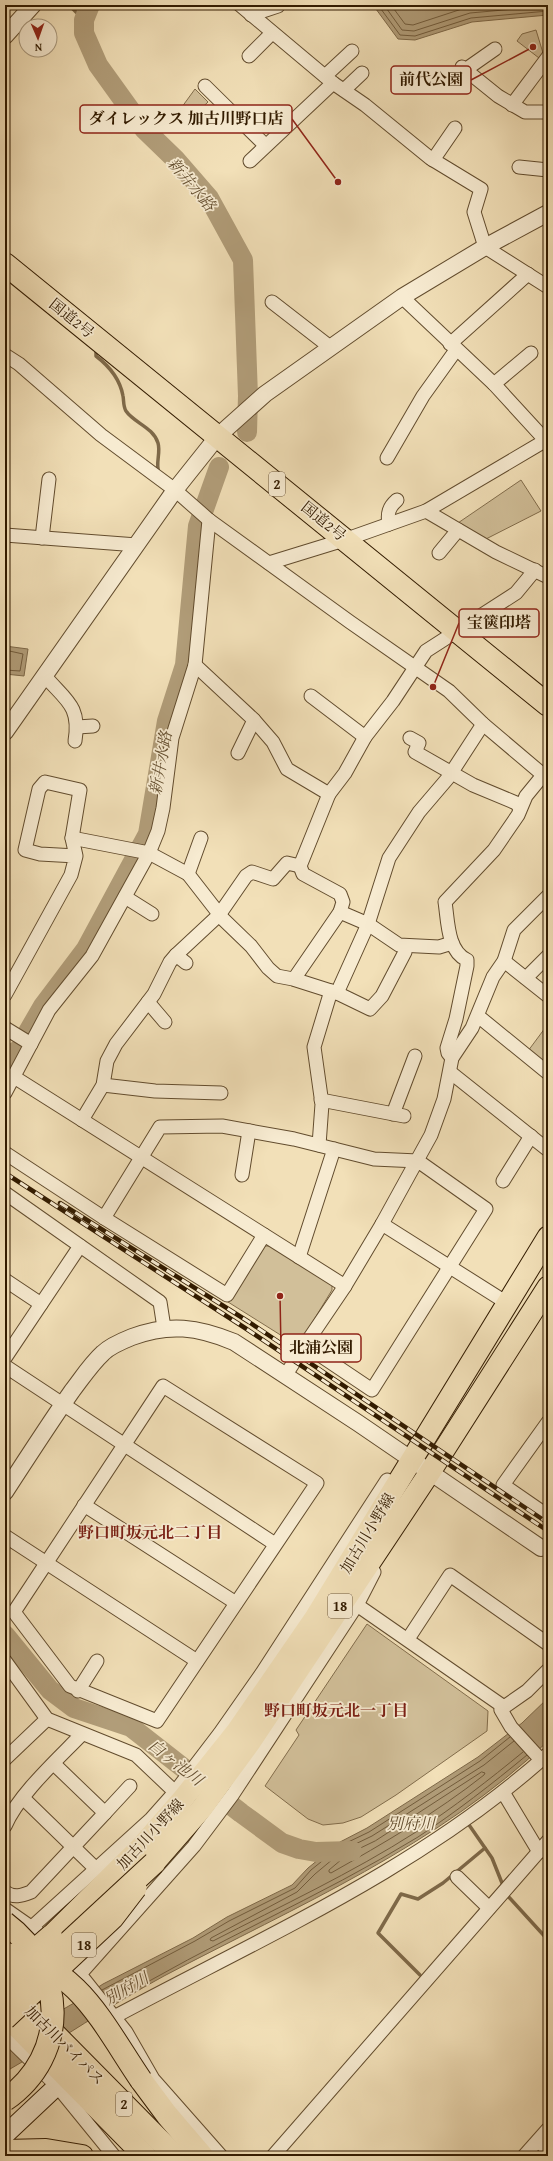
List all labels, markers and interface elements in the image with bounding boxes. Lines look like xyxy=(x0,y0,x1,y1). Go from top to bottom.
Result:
north arrow xyxy=(18,18,58,58)
text: N xyxy=(34,40,42,56)
callout: 前代公園 xyxy=(391,66,471,94)
text: 前代公園 xyxy=(399,67,463,91)
callout: ダイレックス 加古川野口店 xyxy=(80,105,292,133)
text: ダイレックス 加古川野口店 xyxy=(89,106,283,130)
water label: 新井水路 xyxy=(162,152,222,217)
street label: 国道2号 xyxy=(45,293,99,343)
road number: 2 xyxy=(269,472,285,496)
street label: 国道2号 xyxy=(297,496,351,546)
callout: 宝篋印塔 xyxy=(459,609,539,637)
text: 宝篋印塔 xyxy=(467,610,531,634)
water label: 新井水路 xyxy=(143,728,178,797)
callout: 北浦公園 xyxy=(281,1334,361,1362)
text: 北浦公園 xyxy=(289,1335,353,1359)
street label: 加古川小野線 xyxy=(335,1489,399,1577)
district label: 野口町坂元北二丁目 xyxy=(78,1520,222,1544)
road number: 18 xyxy=(328,1594,352,1618)
district label: 野口町坂元北一丁目 xyxy=(264,1698,408,1722)
water label: 白ヶ池川 xyxy=(143,1733,210,1792)
street label: 加古川小野線 xyxy=(112,1794,188,1874)
water label: 別府川 xyxy=(387,1811,437,1835)
road number: 18 xyxy=(72,1933,96,1957)
water label: 別府川 xyxy=(99,1965,155,2010)
street label: 加古川バイパス xyxy=(21,2001,109,2089)
road number: 2 xyxy=(116,2092,132,2116)

